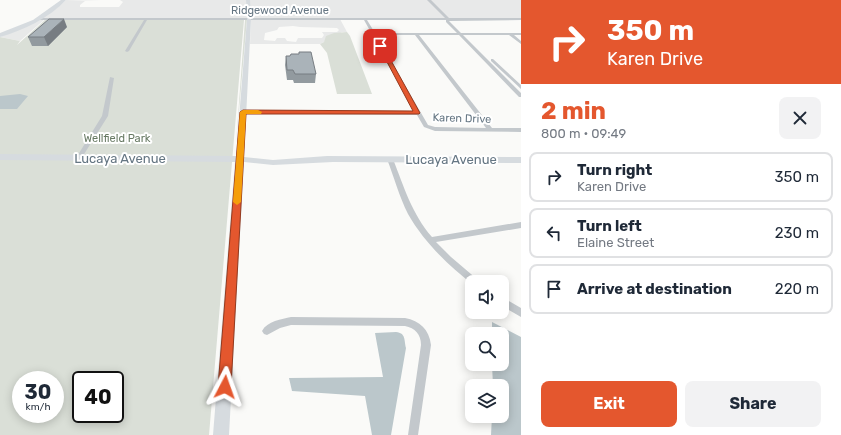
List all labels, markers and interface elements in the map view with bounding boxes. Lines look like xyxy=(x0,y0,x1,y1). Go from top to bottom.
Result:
street label: Ridgewood Avenue xyxy=(231,4,329,17)
text: 350 m xyxy=(607,14,694,47)
icon: right xyxy=(541,16,593,68)
pin xyxy=(363,29,397,63)
icon: arrive xyxy=(369,35,391,57)
text: Karen Drive xyxy=(607,48,703,70)
text: 2 min xyxy=(541,97,606,125)
button: close xyxy=(779,97,821,139)
street label: Karen Drive xyxy=(432,111,492,126)
text: 800 m · 09:49 xyxy=(541,126,626,141)
park label: Wellfield Park xyxy=(83,132,151,145)
street label: Lucaya Avenue xyxy=(74,151,166,166)
street label: Lucaya Avenue xyxy=(405,152,497,167)
text: Turn right xyxy=(577,161,652,179)
icon: right xyxy=(543,166,565,188)
text: 350 m xyxy=(775,168,819,186)
text: Karen Drive xyxy=(577,179,646,194)
text: Turn left xyxy=(577,217,642,235)
icon: left xyxy=(543,222,565,244)
text: 230 m xyxy=(775,224,819,242)
text: Elaine Street xyxy=(577,235,654,250)
map controls xyxy=(465,275,509,423)
button: sound xyxy=(465,275,509,319)
icon: arrive xyxy=(543,278,565,300)
text: Arrive at destination xyxy=(577,280,732,298)
text: 220 m xyxy=(775,280,819,298)
button: search xyxy=(465,327,509,371)
position arrow xyxy=(204,366,246,408)
speed limit sign: 40 xyxy=(72,371,124,423)
button: layers xyxy=(465,379,509,423)
text: 30 xyxy=(25,380,51,404)
button: Exit xyxy=(541,381,677,427)
button: Share xyxy=(685,381,821,427)
text: km/h xyxy=(26,401,50,413)

